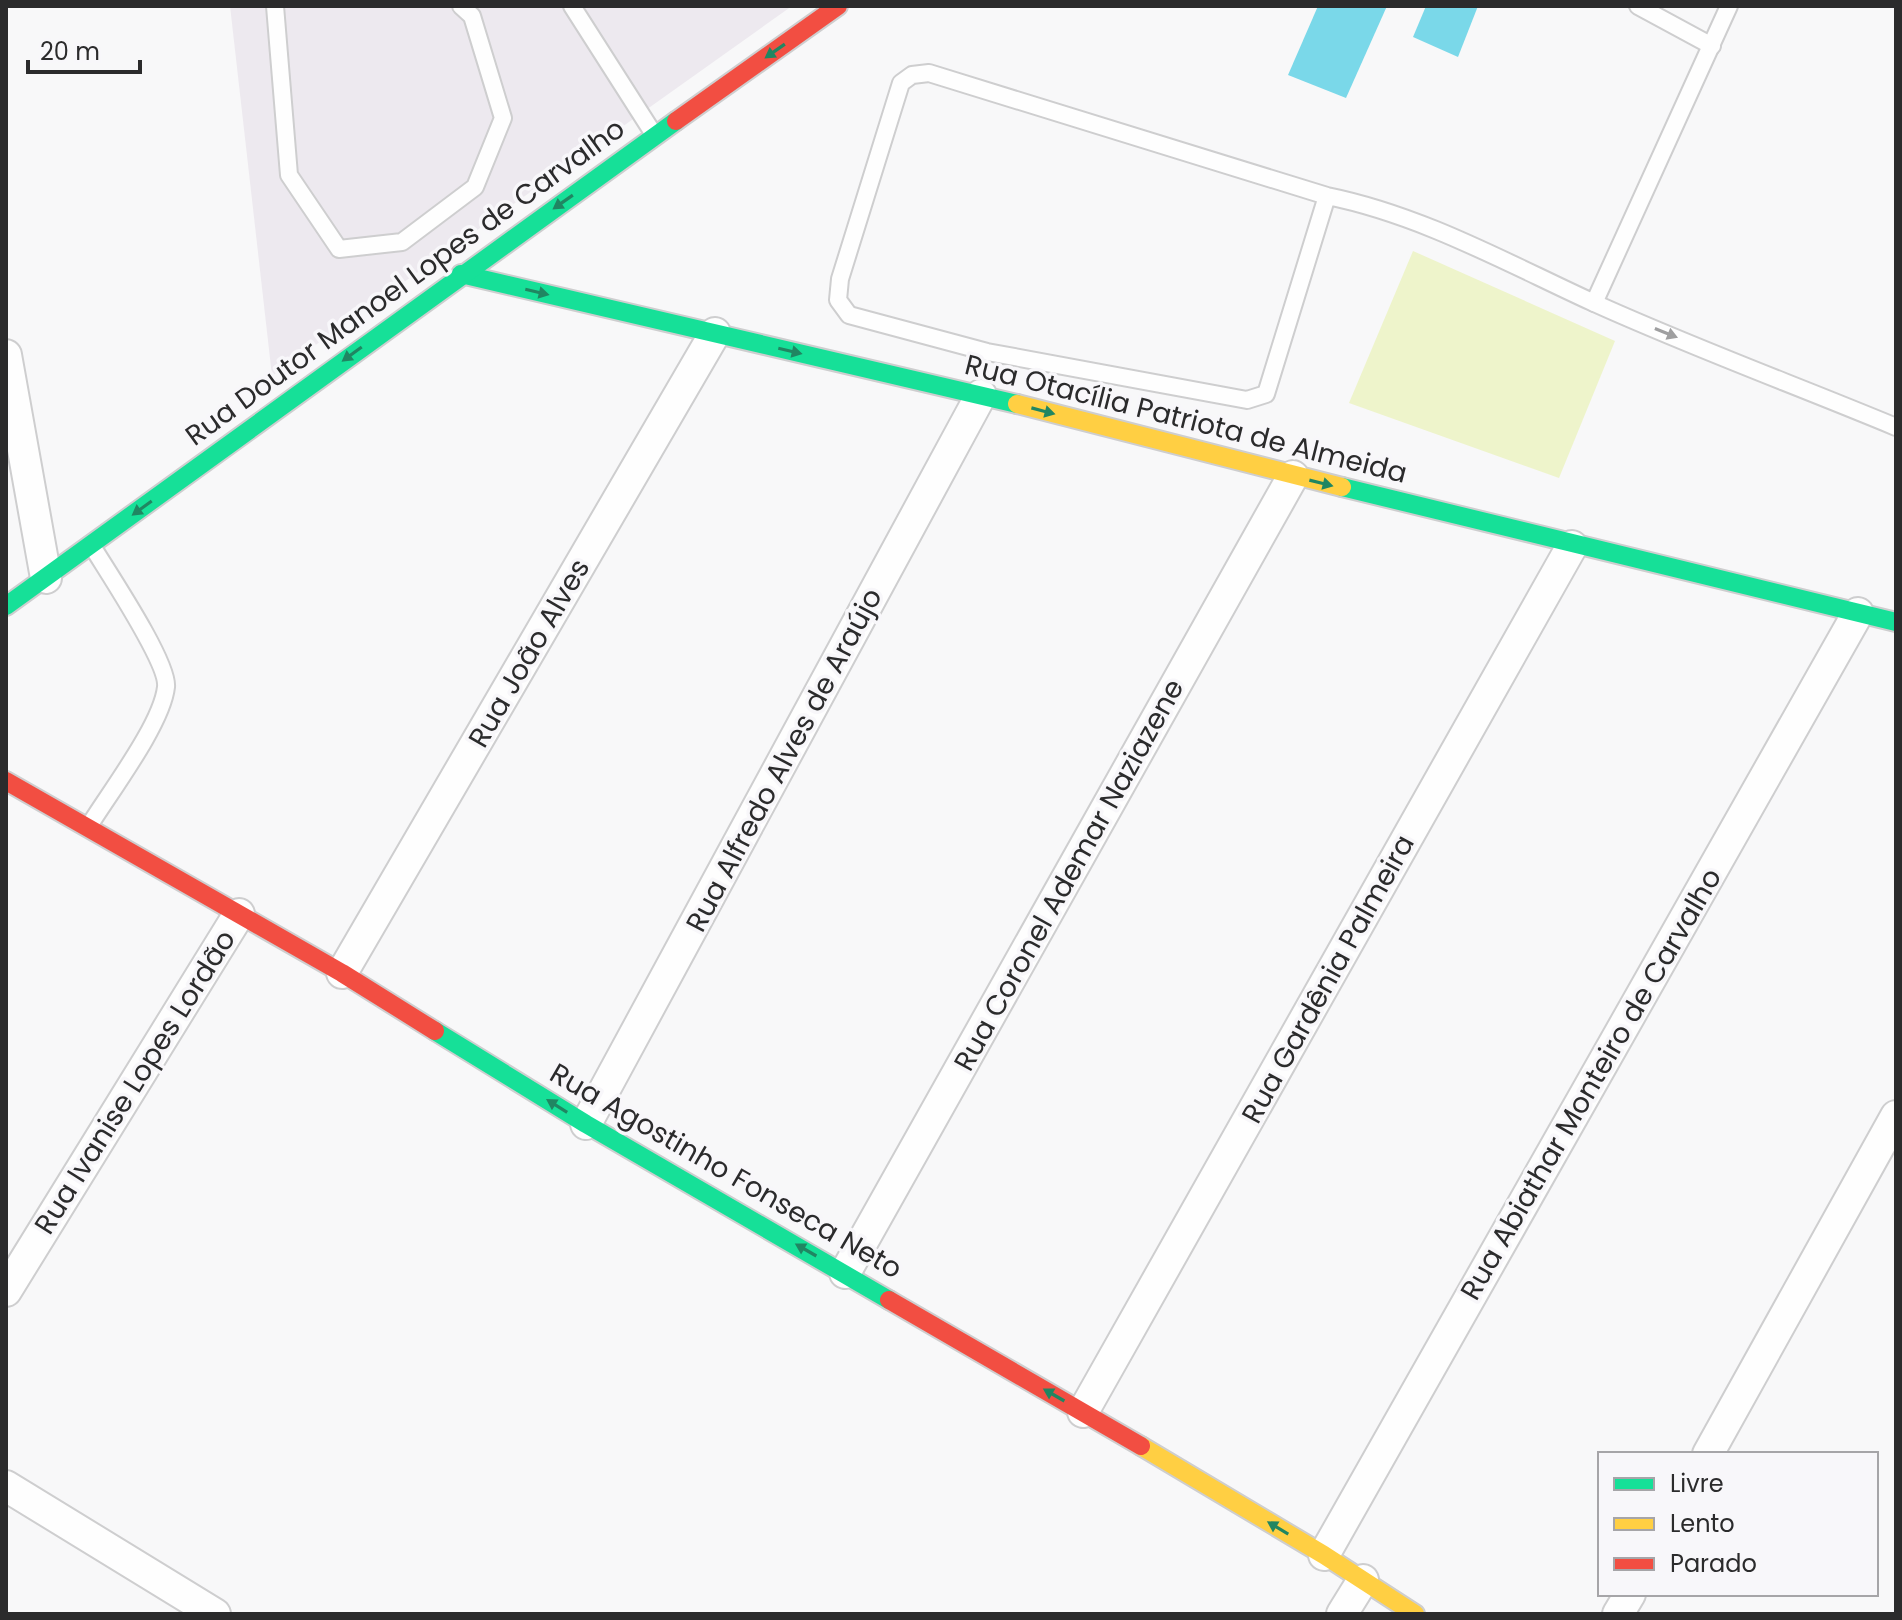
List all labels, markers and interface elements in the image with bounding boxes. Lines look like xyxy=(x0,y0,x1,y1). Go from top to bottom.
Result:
scale bar xyxy=(28,24,140,74)
text: 20 m xyxy=(40,35,100,68)
one-way arrow xyxy=(764,43,785,58)
street label: Rua Doutor Manoel Lopes de Carvalho xyxy=(177,109,633,455)
one-way arrow xyxy=(552,194,573,209)
one-way arrow xyxy=(524,286,549,299)
one-way arrow xyxy=(1655,326,1678,339)
one-way arrow xyxy=(777,345,802,358)
street label: Rua Otacília Patriota de Almeida xyxy=(961,345,1411,493)
one-way arrow xyxy=(341,346,363,362)
one-way arrow xyxy=(1030,406,1055,418)
one-way arrow xyxy=(1309,478,1334,490)
one-way arrow xyxy=(132,500,153,515)
street label: Rua João Alves xyxy=(459,551,599,755)
street label: Rua Alfredo Alves de Araújo xyxy=(677,581,891,939)
street label: Rua Coronel Ademar Naziazene xyxy=(945,672,1193,1078)
street label: Rua Gardênia Palmeira xyxy=(1232,828,1424,1130)
street label: Rua Abiathar Monteiro de Carvalho xyxy=(1451,861,1731,1307)
street label: Rua Ivanise Lopes Lordão xyxy=(25,923,245,1241)
street label: Rua Agostinho Fonseca Neto xyxy=(543,1054,909,1288)
one-way arrow xyxy=(546,1098,567,1113)
one-way arrow xyxy=(794,1243,817,1257)
one-way arrow xyxy=(1043,1388,1066,1402)
legend xyxy=(1598,1452,1878,1596)
text: Livre xyxy=(1670,1467,1724,1500)
text: Lento xyxy=(1670,1507,1735,1540)
one-way arrow xyxy=(1267,1521,1289,1535)
text: Parado xyxy=(1670,1547,1757,1580)

